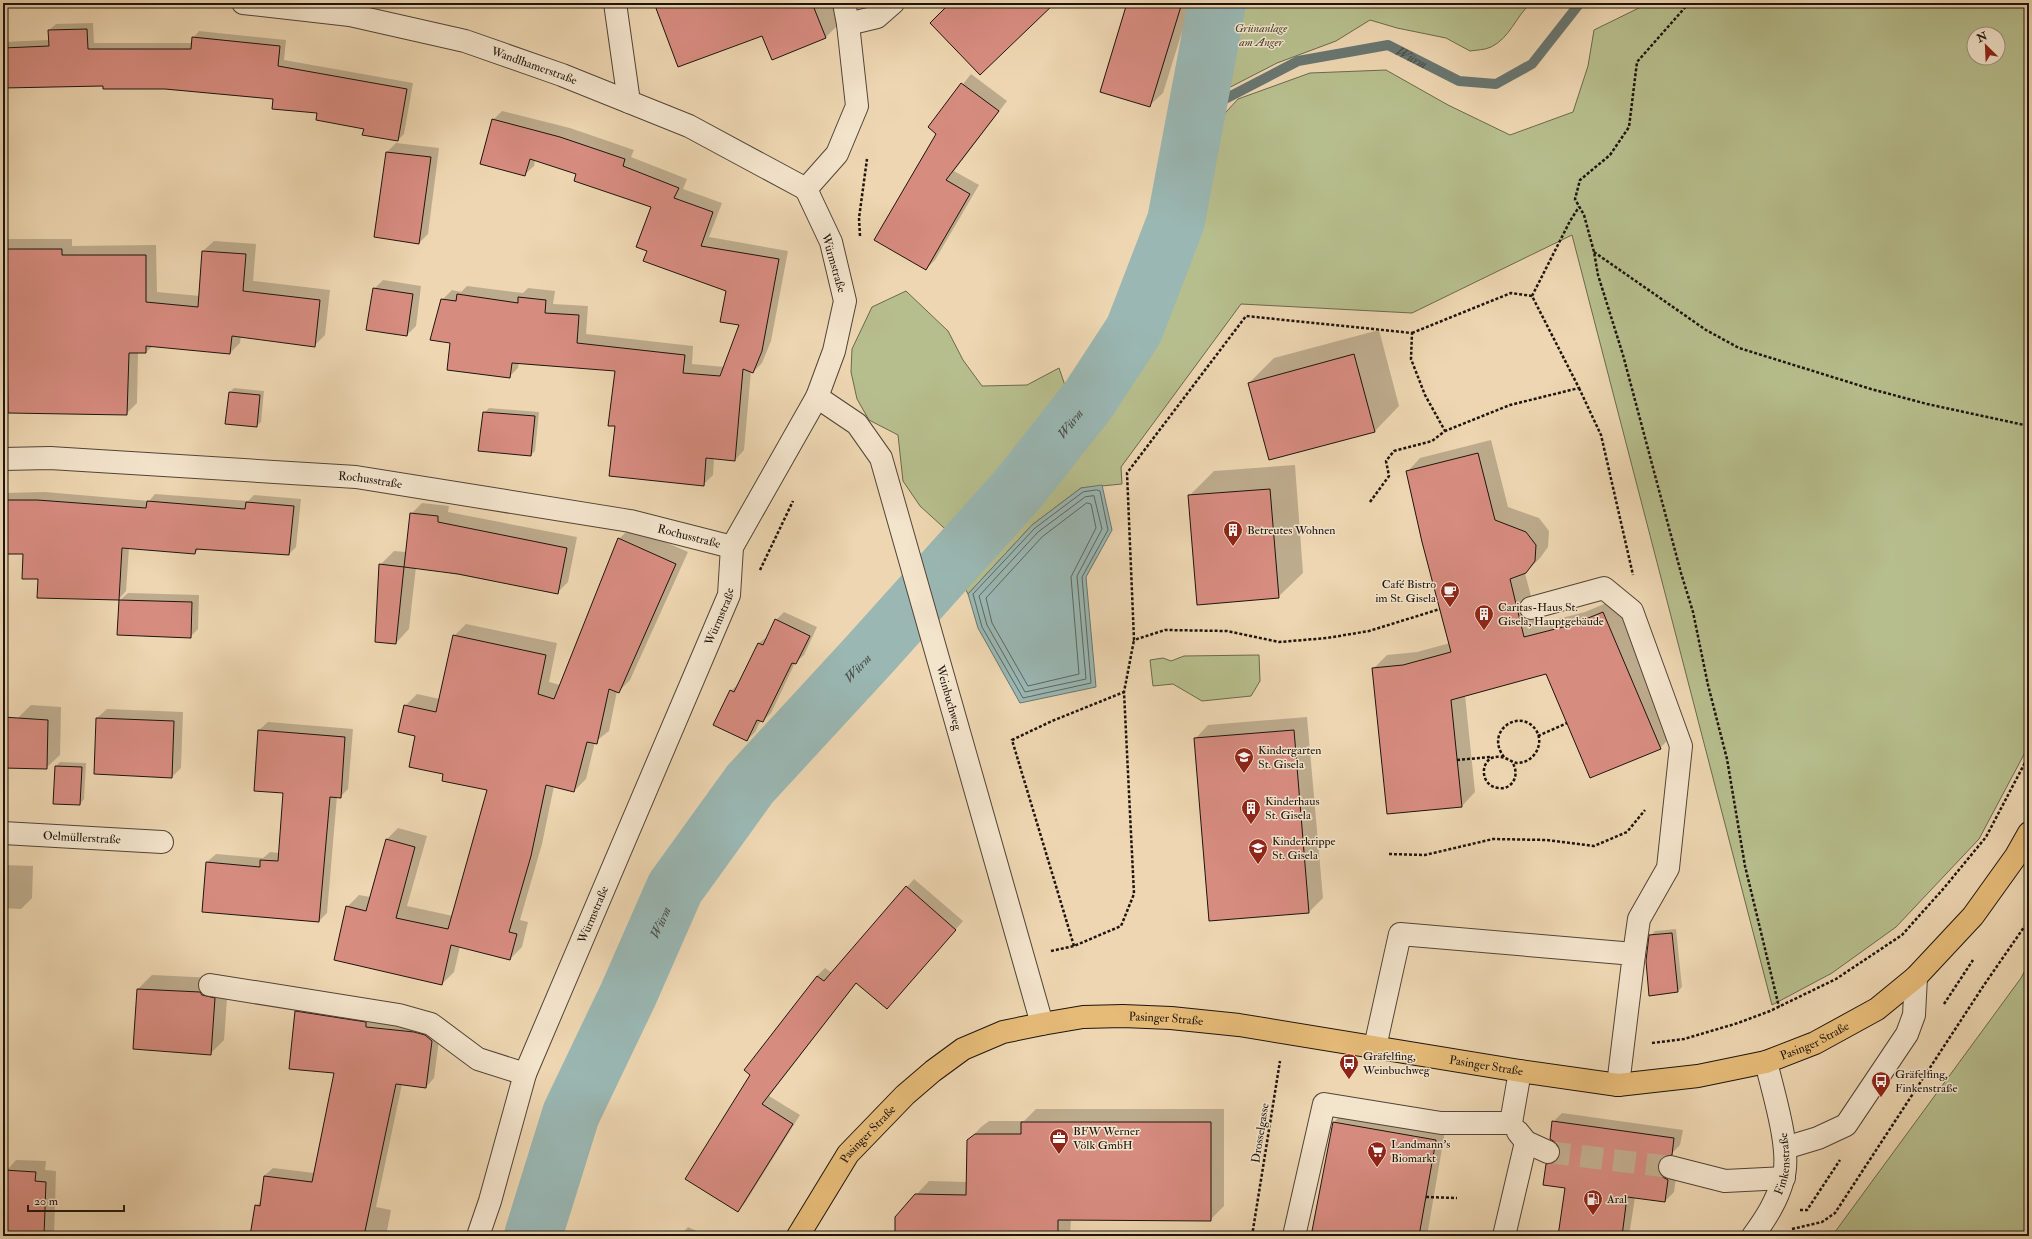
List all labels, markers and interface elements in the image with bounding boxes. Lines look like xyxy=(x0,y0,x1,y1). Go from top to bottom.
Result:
park label: Grünanlage am Anger xyxy=(1235,21,1288,50)
north arrow xyxy=(1966,26,2006,66)
text: N xyxy=(1974,29,1990,46)
street label: Wandlhamerstraße xyxy=(488,43,579,88)
water label: Würm xyxy=(1393,43,1430,73)
street label: Würmstraße xyxy=(818,231,849,294)
water label: Würm xyxy=(1054,406,1087,442)
street label: Rochusstraße xyxy=(338,469,403,492)
building icon: Betreutes Wohnen xyxy=(1222,519,1244,547)
street label: Rochusstraße xyxy=(656,521,722,552)
place label: Betreutes Wohnen xyxy=(1247,523,1335,538)
place label: Café Bistro im St. Gisela xyxy=(1375,577,1437,606)
cafe icon: Café Bistro im St. Gisela xyxy=(1439,580,1461,608)
street label: Würmstraße xyxy=(701,588,737,648)
place label: Caritas-Haus St. Gisela, Hauptgebäude xyxy=(1498,600,1604,629)
building icon: Caritas-Haus St. Gisela, Hauptgebäude xyxy=(1473,603,1495,631)
water label: Würm xyxy=(841,651,875,686)
street label: Weinbuchweg xyxy=(932,663,965,733)
place label: Kindergarten St. Gisela xyxy=(1258,743,1321,772)
school or university icon: Kindergarten St. Gisela xyxy=(1233,746,1255,774)
place label: Kinderhaus St. Gisela xyxy=(1265,794,1320,823)
building icon: Kinderhaus St. Gisela xyxy=(1240,797,1262,825)
street label: Oelmüllerstraße xyxy=(43,828,121,848)
place label: Kinderkrippe St. Gisela xyxy=(1272,834,1336,863)
school or university icon: Kinderkrippe St. Gisela xyxy=(1247,837,1269,865)
street label: Würmstraße xyxy=(574,884,612,947)
water label: Würm xyxy=(647,904,675,941)
street label: Pasinger Straße xyxy=(1128,1009,1204,1029)
street label: Pasinger Straße xyxy=(1778,1019,1852,1064)
place label: Gräfelfing, Weinbuchweg xyxy=(1362,1049,1431,1078)
bus stop icon: Gräfelfing, Weinbuchweg xyxy=(1338,1052,1360,1080)
street label: Pasinger Straße xyxy=(1448,1053,1524,1079)
place label: Gräfelfing, Finkenstraße xyxy=(1895,1067,1957,1096)
bus stop icon: Gräfelfing, Finkenstraße xyxy=(1870,1070,1892,1098)
street label: Pasinger Straße xyxy=(837,1102,899,1166)
street label: Drosselgasse xyxy=(1248,1102,1273,1164)
place label: BFW Werner Völk GmbH xyxy=(1073,1124,1140,1153)
office icon: BFW Werner Völk GmbH xyxy=(1048,1127,1070,1155)
street label: Finkenstraße xyxy=(1771,1132,1793,1197)
place label: Landmann's Biomarkt xyxy=(1391,1137,1450,1166)
supermarket icon: Landmann's Biomarkt xyxy=(1366,1140,1388,1168)
scale bar xyxy=(28,1187,124,1213)
fuel station icon: Aral xyxy=(1582,1188,1604,1216)
place label: Aral xyxy=(1606,1192,1627,1207)
text: 20 m xyxy=(34,1194,59,1209)

